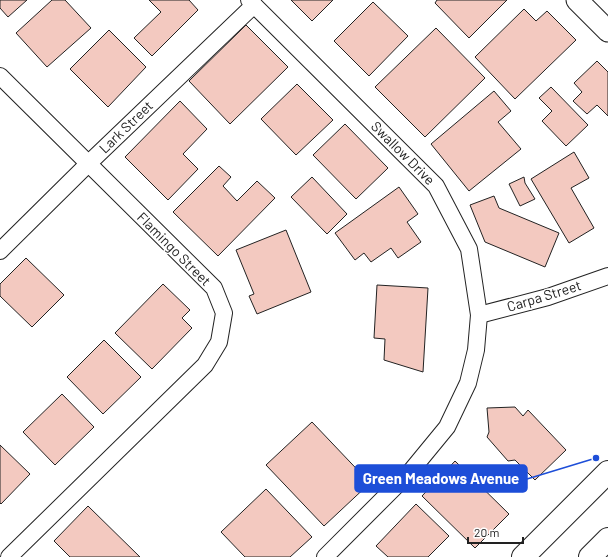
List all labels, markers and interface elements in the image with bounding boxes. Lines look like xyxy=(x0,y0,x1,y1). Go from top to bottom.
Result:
street label: Lark Street xyxy=(95,97,156,156)
street label: Swallow Drive xyxy=(368,117,439,188)
street label: Flamingo Street xyxy=(134,208,215,289)
street label: Carpa Street xyxy=(505,276,583,315)
callout: Green Meadows Avenue xyxy=(355,465,527,492)
text: Green Meadows Avenue xyxy=(363,469,519,487)
scale bar xyxy=(468,519,523,545)
text: 20 m xyxy=(474,525,500,539)

